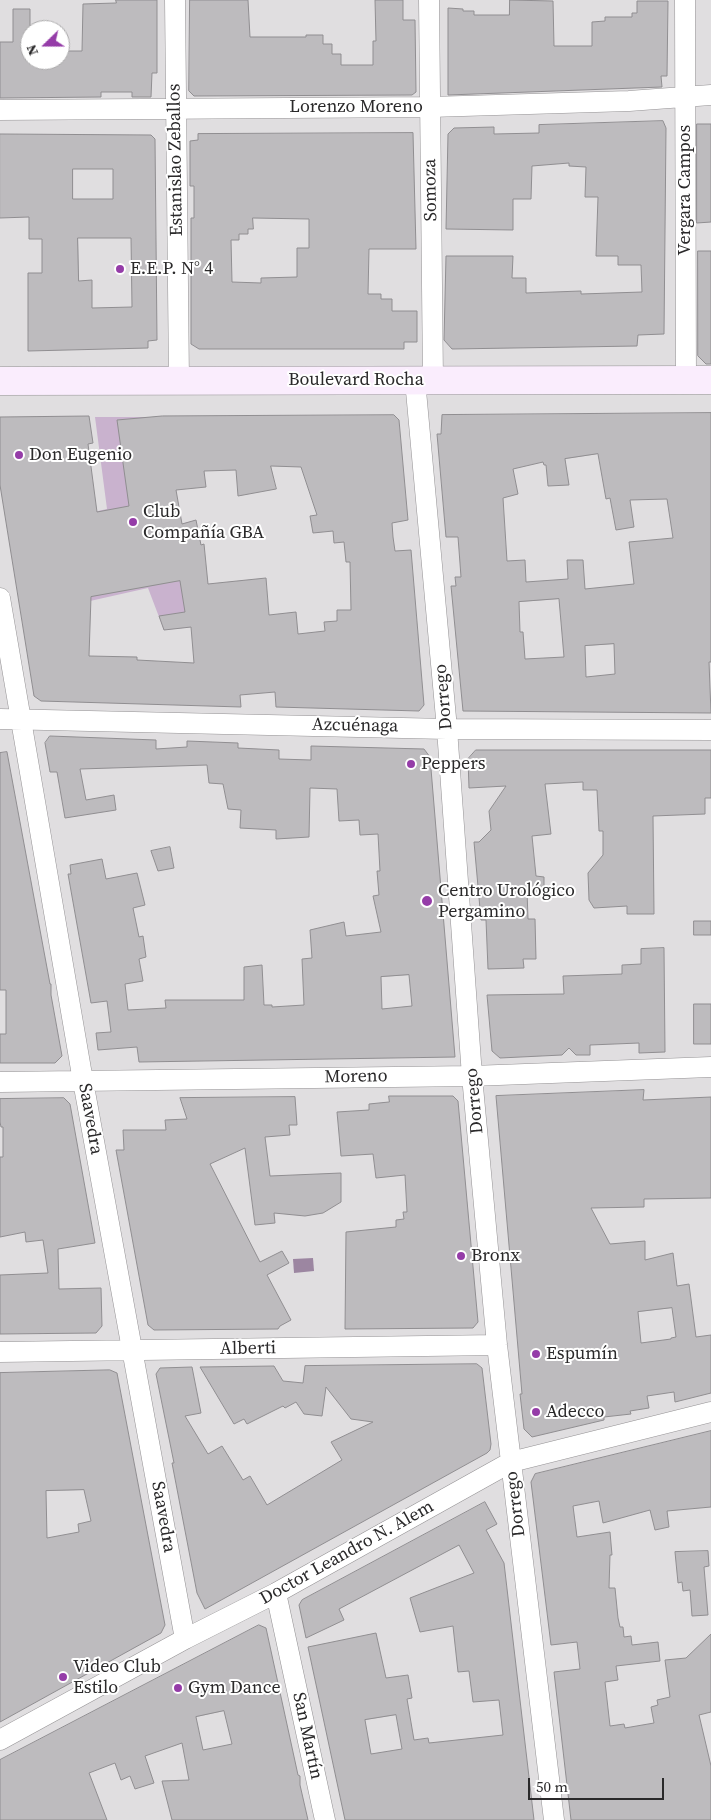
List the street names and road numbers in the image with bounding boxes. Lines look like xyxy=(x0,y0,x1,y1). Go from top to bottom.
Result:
street label: Estanislao Zeballos xyxy=(164,83,188,237)
street label: Lorenzo Moreno xyxy=(289,96,423,118)
street label: Vergara Campos xyxy=(674,125,696,255)
street label: Somoza xyxy=(420,159,442,221)
street label: Boulevard Rocha xyxy=(288,369,424,391)
street label: Dorrego xyxy=(430,663,458,731)
street label: Azcuénaga xyxy=(312,714,398,738)
street label: Moreno xyxy=(324,1066,388,1088)
street label: Dorrego xyxy=(461,1067,489,1135)
street label: Saavedra xyxy=(73,1082,107,1156)
street label: Alberti xyxy=(220,1338,276,1360)
street label: Dorrego xyxy=(501,1470,531,1538)
street label: Saavedra xyxy=(146,1480,180,1554)
street label: Doctor Leandro N. Alem xyxy=(256,1496,438,1610)
street label: San Martín xyxy=(287,1691,327,1781)

